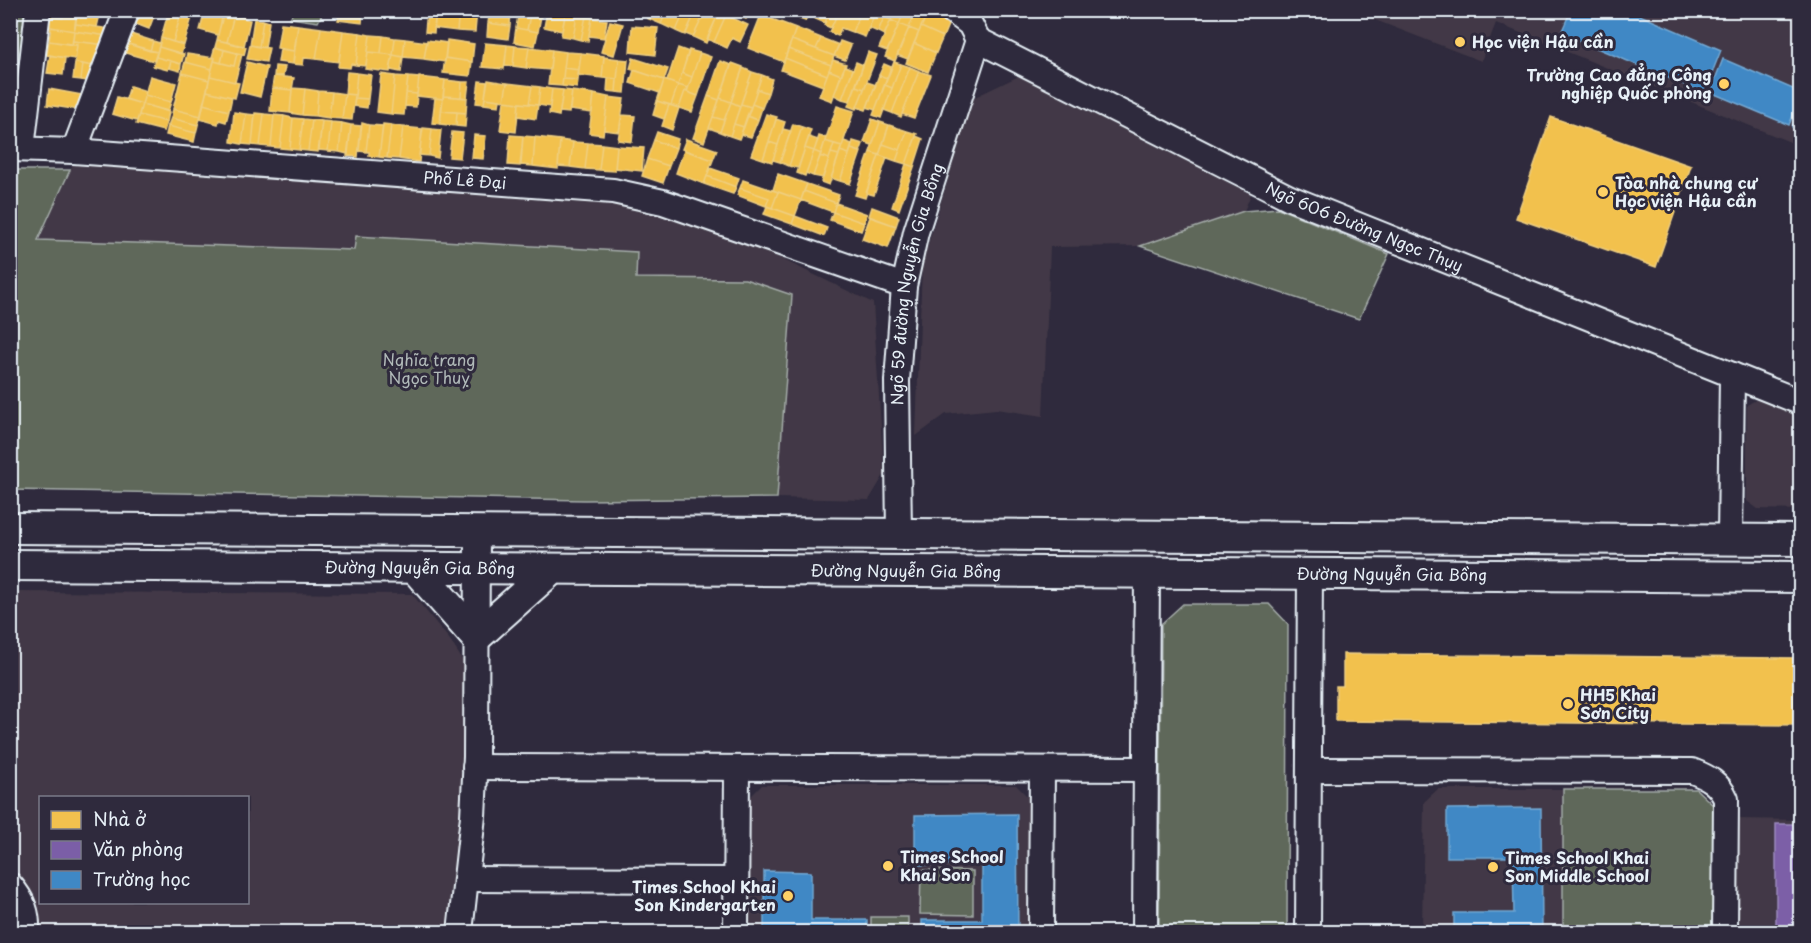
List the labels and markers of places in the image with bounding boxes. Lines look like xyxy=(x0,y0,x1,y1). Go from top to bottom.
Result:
place label: Học viện Hậu cần xyxy=(1472,29,1614,53)
marker: Học viện Hậu cần xyxy=(1453,35,1467,49)
place label: Trường Cao đẳng Công nghiệp Quốc phòng xyxy=(1527,62,1712,104)
marker: Trường Cao đẳng Công nghiệp Quốc phòng xyxy=(1717,77,1731,91)
place label: Tòa nhà chung cư Học viện Hậu cần xyxy=(1615,170,1759,212)
marker: Tòa nhà chung cư Học viện Hậu cần xyxy=(1596,185,1610,199)
place label: HH5 Khai Sơn City xyxy=(1580,682,1656,724)
marker: HH5 Khai Sơn City xyxy=(1561,697,1575,711)
place label: Times School Khai Son xyxy=(900,844,1004,886)
place label: Times School Khai Son Middle School xyxy=(1505,845,1649,887)
marker: Times School Khai Son xyxy=(881,859,895,873)
marker: Times School Khai Son Middle School xyxy=(1486,860,1500,874)
place label: Times School Khai Son Kindergarten xyxy=(632,874,776,916)
marker: Times School Khai Son Kindergarten xyxy=(781,889,795,903)

